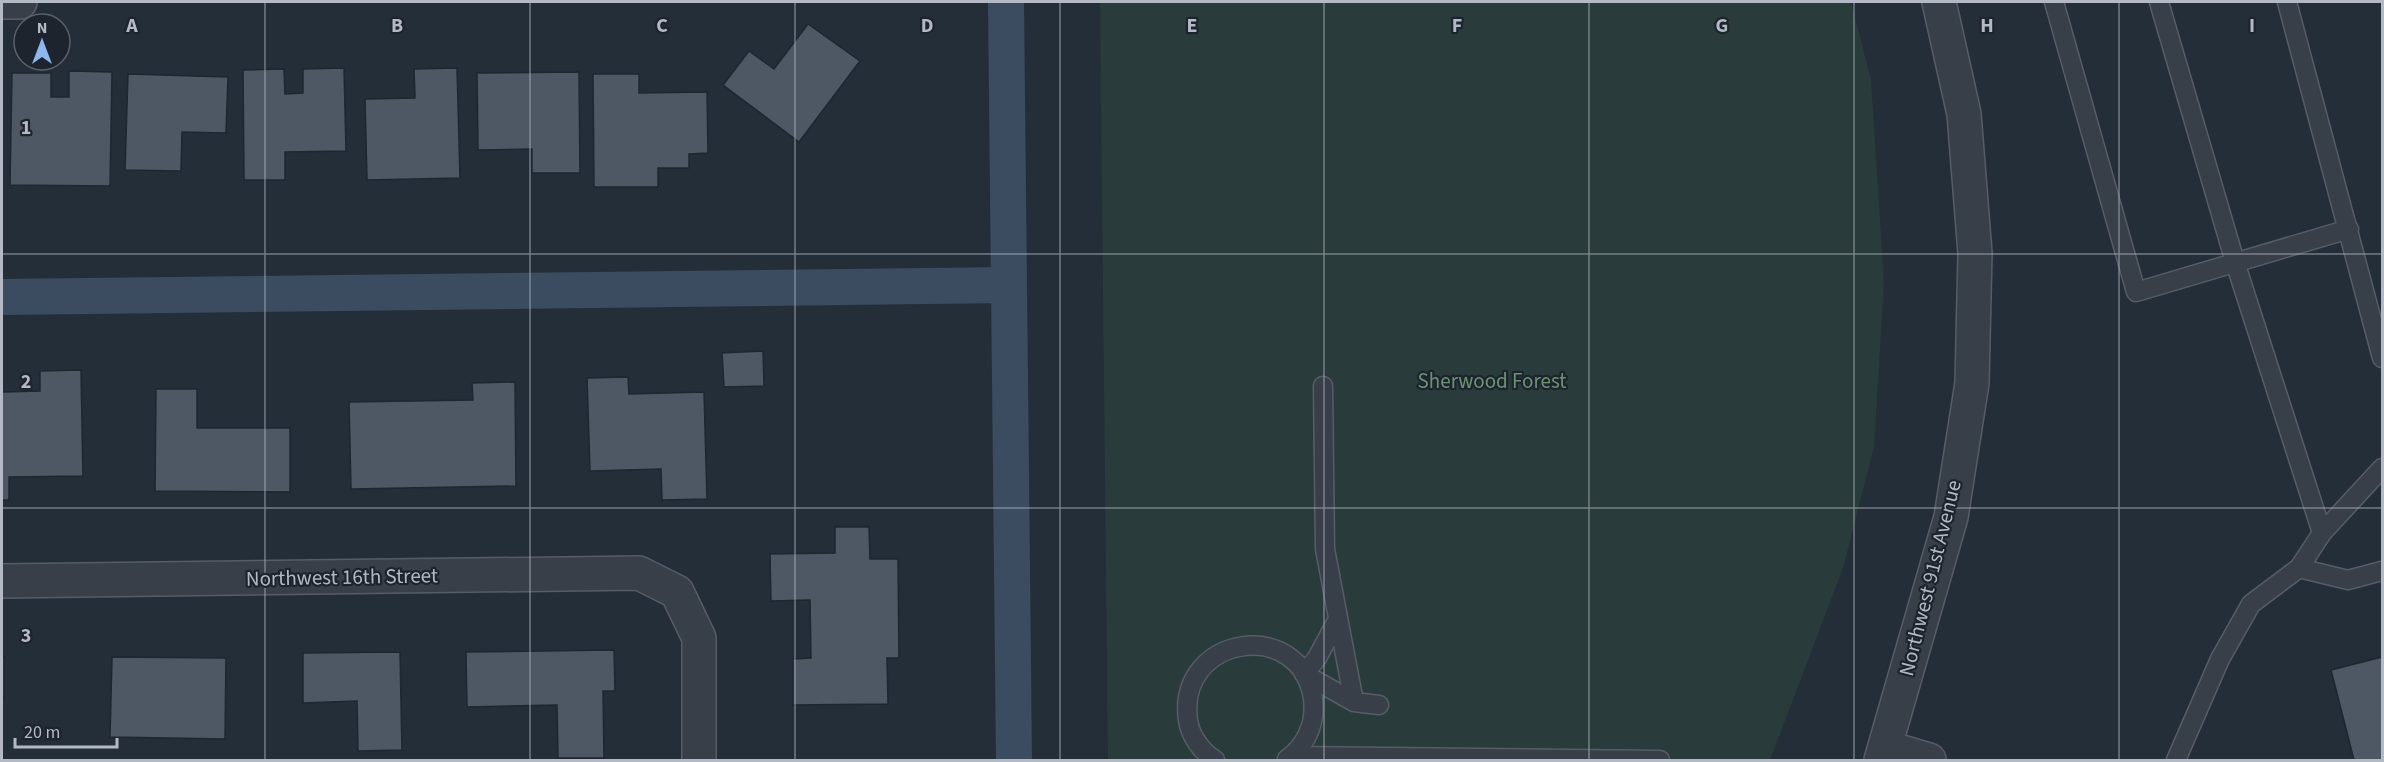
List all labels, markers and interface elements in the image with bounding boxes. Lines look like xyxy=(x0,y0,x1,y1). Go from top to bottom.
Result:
north arrow xyxy=(12,12,72,72)
text: A xyxy=(125,12,138,40)
text: B xyxy=(391,12,403,40)
text: C xyxy=(656,12,668,40)
text: D xyxy=(921,12,933,40)
text: E xyxy=(1187,12,1197,40)
text: F xyxy=(1452,12,1462,40)
text: G xyxy=(1716,12,1728,40)
text: H xyxy=(1980,12,1994,40)
text: I xyxy=(2249,12,2255,40)
text: N xyxy=(37,17,47,39)
text: 1 xyxy=(21,114,31,142)
park label: Sherwood Forest xyxy=(1418,366,1566,396)
text: 2 xyxy=(21,368,31,396)
street label: Northwest 91st Avenue xyxy=(1891,477,1969,679)
street label: Northwest 16th Street xyxy=(246,560,438,594)
text: 3 xyxy=(21,622,31,650)
scale bar xyxy=(15,711,117,749)
text: 20 m xyxy=(24,720,60,745)

